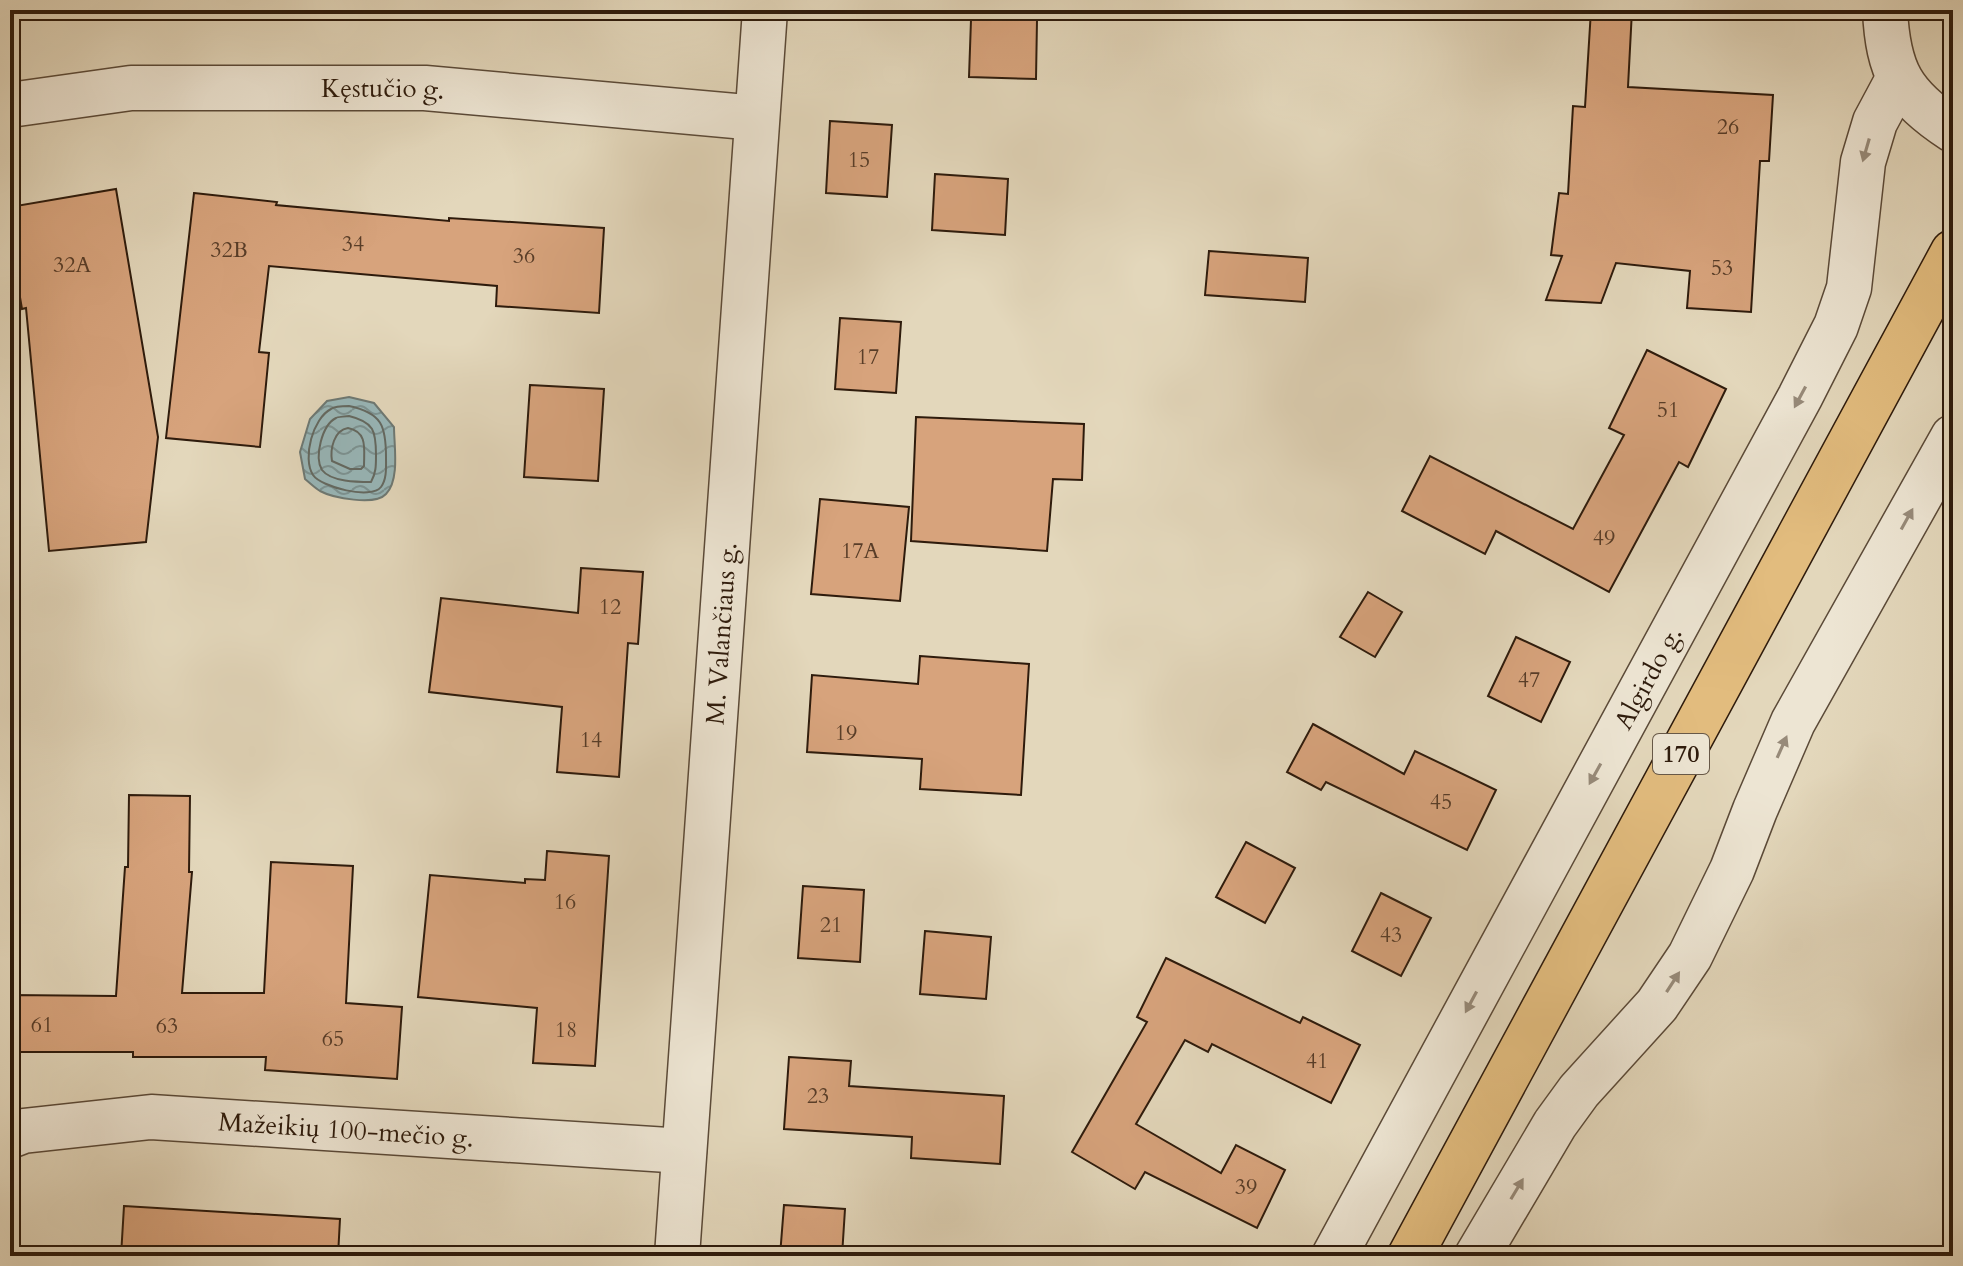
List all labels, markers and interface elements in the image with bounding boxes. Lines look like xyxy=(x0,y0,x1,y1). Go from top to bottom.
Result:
street label: Kęstučio g. xyxy=(321,71,446,108)
house number: 26 xyxy=(1717,112,1739,142)
one-way arrow xyxy=(1860,137,1872,162)
house number: 15 xyxy=(848,145,870,175)
house number: 34 xyxy=(342,229,364,259)
house number: 32B xyxy=(210,235,248,265)
house number: 36 xyxy=(513,241,535,271)
house number: 32A xyxy=(53,250,91,280)
house number: 53 xyxy=(1711,253,1733,283)
house number: 17 xyxy=(857,342,879,372)
one-way arrow xyxy=(1793,386,1806,409)
house number: 51 xyxy=(1657,395,1679,425)
one-way arrow xyxy=(1900,508,1914,530)
house number: 49 xyxy=(1593,523,1615,553)
house number: 17A xyxy=(841,536,879,566)
street label: M. Valančiaus g. xyxy=(698,541,745,726)
house number: 12 xyxy=(599,592,621,622)
street label: Algirdo g. xyxy=(1606,620,1690,736)
house number: 47 xyxy=(1518,665,1540,695)
house number: 19 xyxy=(835,718,857,748)
house number: 14 xyxy=(580,725,602,755)
road number: 170 xyxy=(1653,734,1709,774)
one-way arrow xyxy=(1776,735,1789,759)
one-way arrow xyxy=(1589,762,1602,785)
house number: 45 xyxy=(1430,787,1452,817)
house number: 16 xyxy=(554,887,576,917)
house number: 21 xyxy=(820,910,842,940)
house number: 43 xyxy=(1380,920,1402,950)
one-way arrow xyxy=(1665,971,1679,993)
one-way arrow xyxy=(1465,991,1479,1013)
house number: 61 xyxy=(31,1010,53,1040)
house number: 63 xyxy=(156,1011,178,1041)
house number: 18 xyxy=(555,1015,577,1045)
house number: 65 xyxy=(322,1024,344,1054)
house number: 41 xyxy=(1306,1046,1328,1076)
house number: 23 xyxy=(807,1081,829,1111)
street label: Mažeikių 100-mečio g. xyxy=(217,1104,475,1156)
house number: 39 xyxy=(1235,1172,1257,1202)
one-way arrow xyxy=(1510,1178,1524,1200)

